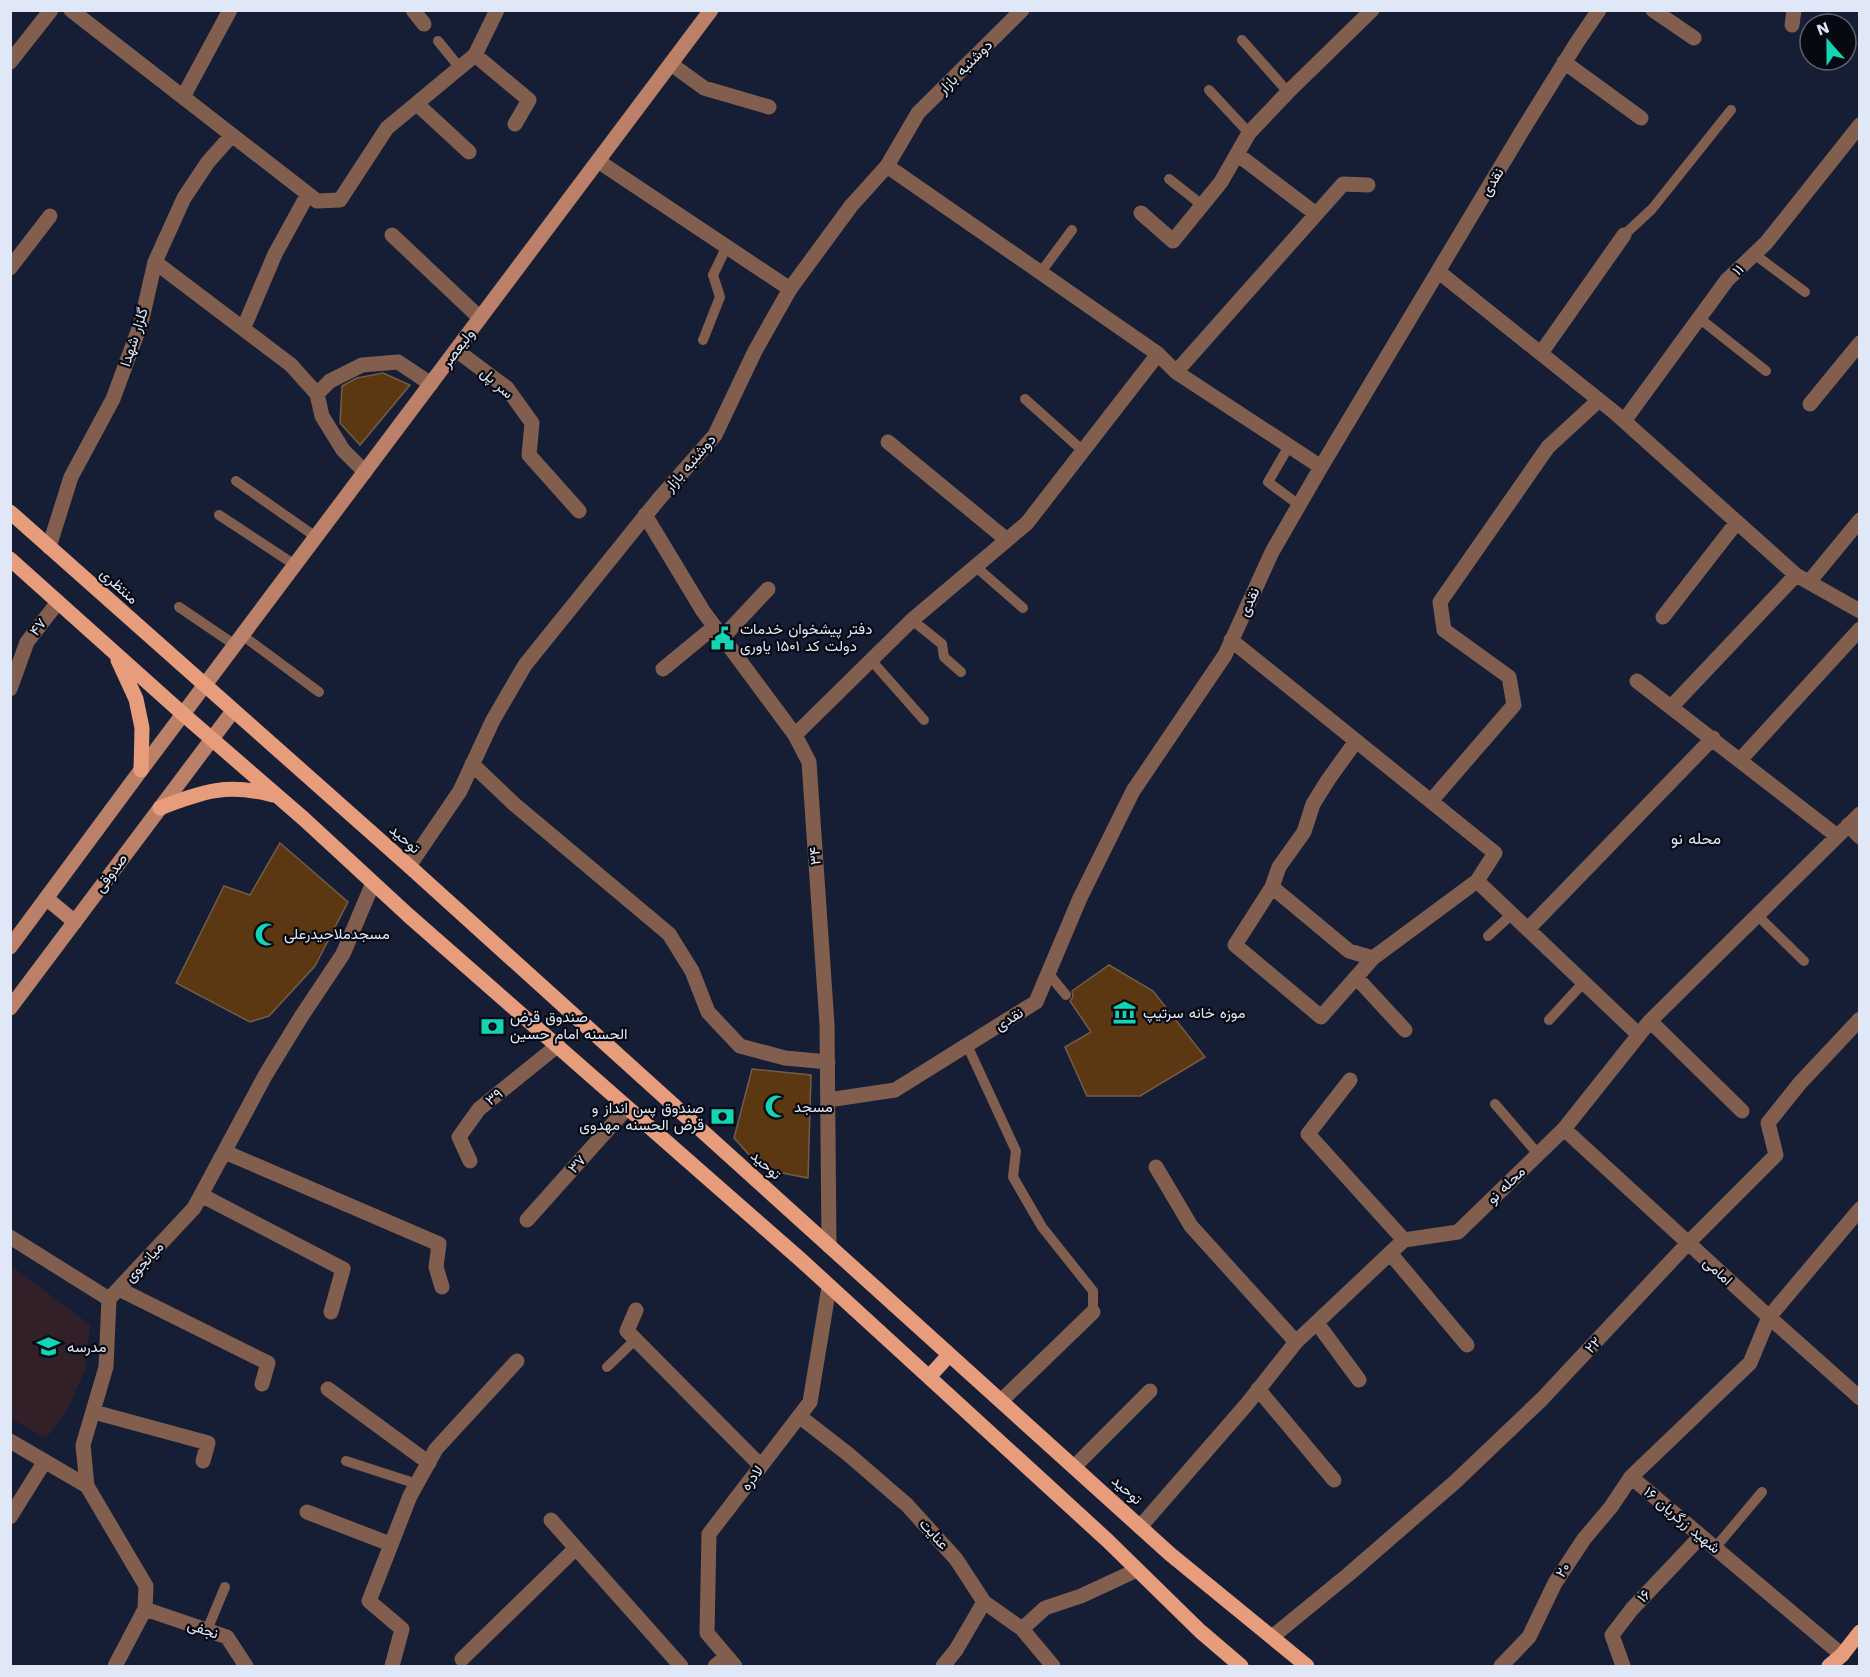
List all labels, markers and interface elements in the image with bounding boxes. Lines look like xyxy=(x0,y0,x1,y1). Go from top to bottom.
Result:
north arrow xyxy=(1798,12,1858,72)
text: N xyxy=(1814,17,1832,39)
street label: دوشنبه بازار xyxy=(933,36,996,99)
street label: نقدی xyxy=(1476,164,1508,200)
street label: ۱۱ xyxy=(1729,261,1747,279)
street label: گلزار شهدا xyxy=(116,305,152,369)
street label: ولیعصر xyxy=(437,325,478,372)
street label: سر پل xyxy=(476,364,517,403)
street label: دوشنبه بازار xyxy=(660,431,720,496)
street label: منتظری xyxy=(96,564,142,608)
street label: نقدی xyxy=(1234,584,1264,620)
street label: ۴۷ xyxy=(26,614,51,639)
place label: دفتر پیشخوان خدمات دولت کد ۱۵۰۱ یاوری xyxy=(740,620,872,656)
public building icon: دفتر پیشخوان خدمات دولت کد ۱۵۰۱ یاوری xyxy=(709,625,735,651)
street label: توحید xyxy=(386,821,424,857)
district label: محله نو xyxy=(1671,829,1721,849)
street label: ۳۴ xyxy=(805,846,825,866)
street label: صدوقی xyxy=(91,850,132,897)
mosque icon: مسجدملاحیدرعلی xyxy=(253,921,279,947)
place label: مسجدملاحیدرعلی xyxy=(284,925,390,944)
museum icon: موزه خانه سرتیپ xyxy=(1112,1000,1138,1026)
street label: نقدی xyxy=(991,1003,1027,1036)
place label: موزه خانه سرتیپ xyxy=(1143,1004,1245,1023)
place label: صندوق قرض الحسنه امام حسین xyxy=(510,1008,628,1044)
bank icon: صندوق قرض الحسنه امام حسین xyxy=(479,1013,505,1039)
street label: ۳۹ xyxy=(482,1085,506,1109)
mosque icon: مسجد xyxy=(763,1094,789,1120)
place label: مسجد xyxy=(794,1098,833,1116)
place label: صندوق پس انداز و قرض الحسنه مهدوی xyxy=(579,1099,704,1135)
bank icon: صندوق پس انداز و قرض الحسنه مهدوی xyxy=(709,1104,735,1130)
street label: توحید xyxy=(747,1147,785,1184)
street label: ۳۷ xyxy=(564,1151,590,1177)
street label: محله نو xyxy=(1483,1162,1529,1208)
street label: میانجوی xyxy=(121,1238,168,1287)
street label: امامی xyxy=(1699,1253,1736,1290)
street label: ۲۲ xyxy=(1581,1333,1605,1357)
school or university icon: مدرسه xyxy=(36,1334,62,1360)
place label: مدرسه xyxy=(67,1338,107,1356)
street label: لادره xyxy=(737,1462,767,1494)
street label: توحید xyxy=(1108,1472,1146,1509)
street label: ۱۶ شهید زرگریان xyxy=(1640,1483,1724,1557)
street label: عنایت xyxy=(915,1515,953,1553)
street label: ۲۰ xyxy=(1552,1559,1574,1581)
street label: ۱۶ xyxy=(1633,1586,1655,1606)
street label: نجفی xyxy=(185,1615,221,1644)

